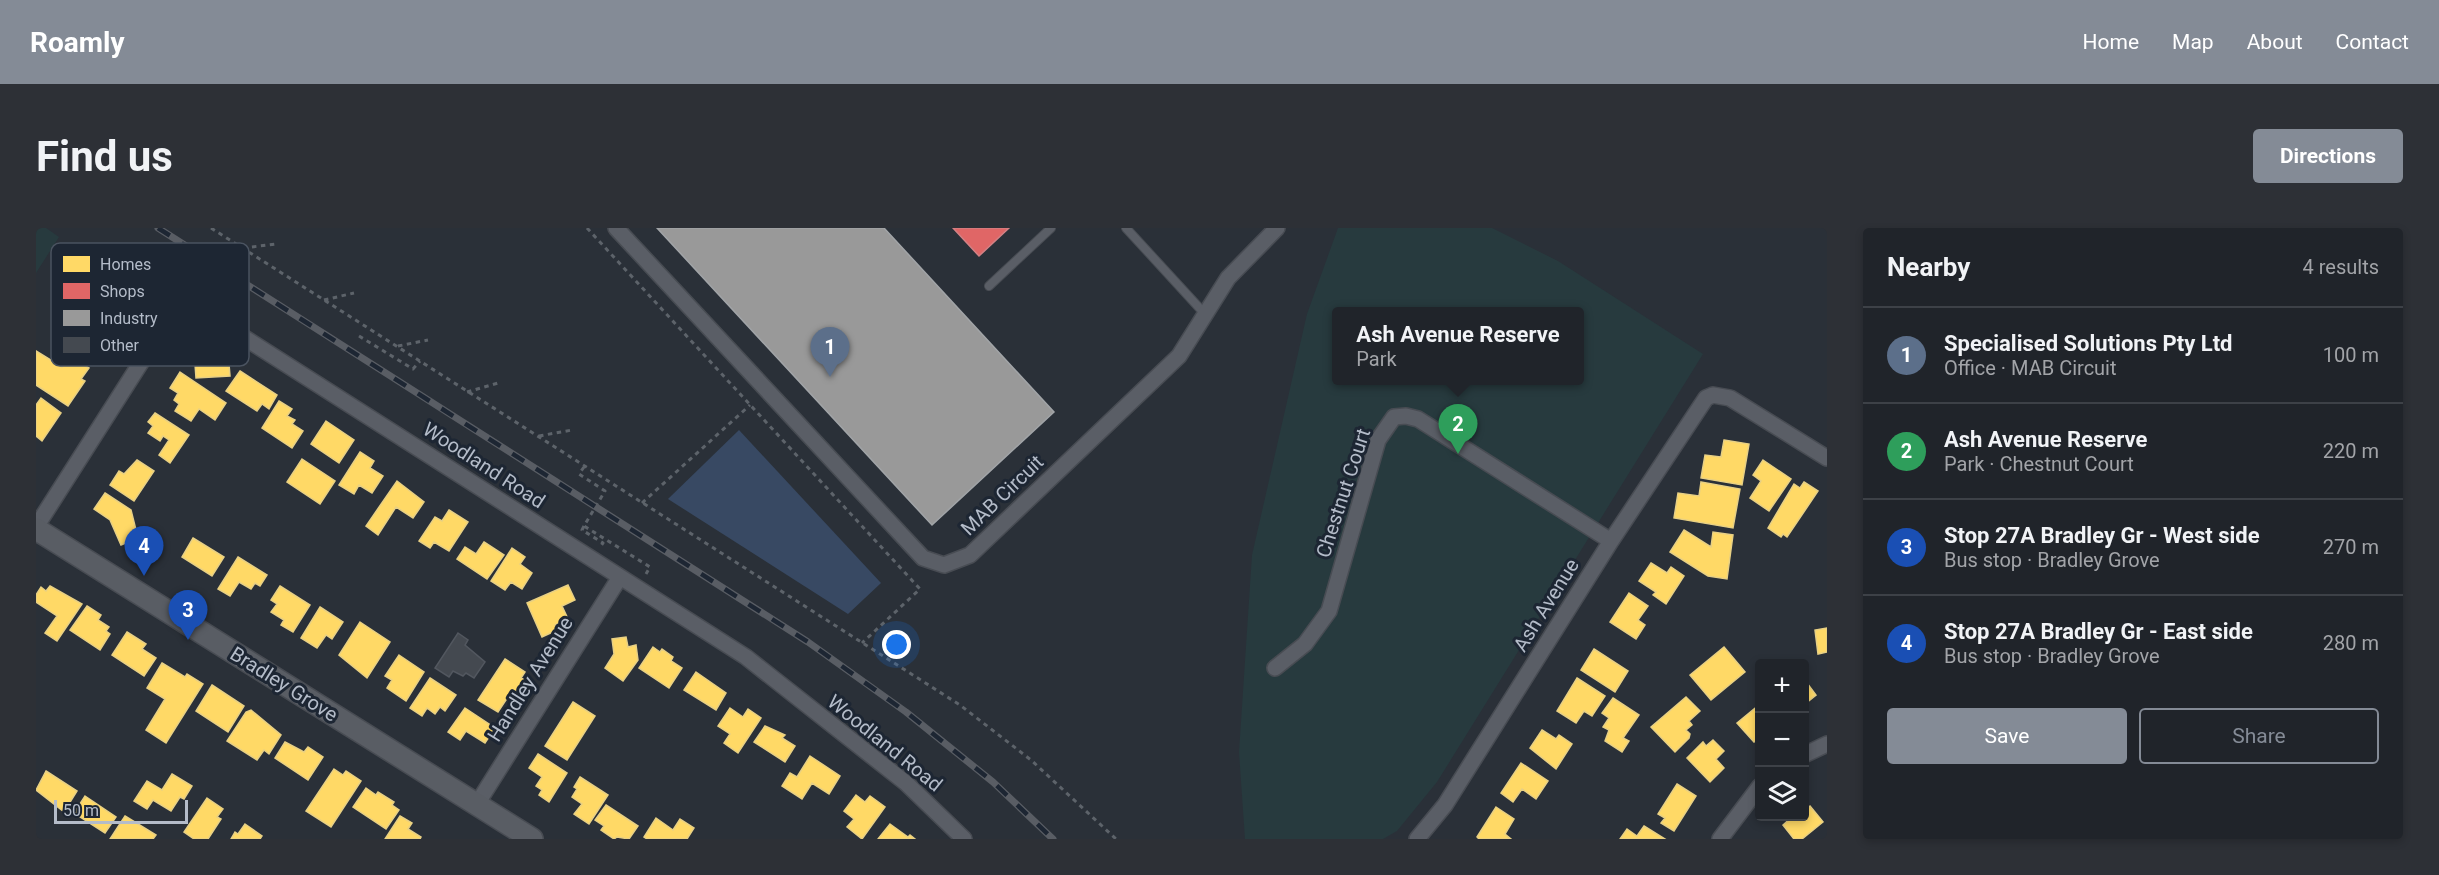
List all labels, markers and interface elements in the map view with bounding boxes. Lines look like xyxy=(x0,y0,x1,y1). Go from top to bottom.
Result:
text: Roamly xyxy=(30,26,125,59)
text: Home xyxy=(2083,30,2139,54)
text: Map xyxy=(2172,30,2214,54)
text: About xyxy=(2247,30,2303,54)
text: Contact xyxy=(2336,30,2409,54)
button: Directions xyxy=(2253,129,2403,183)
text: Find us xyxy=(36,132,173,181)
legend xyxy=(51,243,249,366)
text: Nearby xyxy=(1887,252,1970,282)
text: Homes xyxy=(100,255,151,274)
text: 4 results xyxy=(2303,255,2379,279)
text: Shops xyxy=(100,282,145,301)
popup xyxy=(1332,307,1584,385)
text: Industry xyxy=(100,309,158,328)
text: Ash Avenue Reserve xyxy=(1356,322,1560,347)
pin: 1 xyxy=(810,328,850,377)
text: Specialised Solutions Pty Ltd xyxy=(1944,331,2232,356)
text: Other xyxy=(100,336,140,355)
text: 1 xyxy=(1901,343,1912,367)
text: 100 m xyxy=(2323,343,2379,367)
text: Park xyxy=(1356,347,1397,371)
text: Office · MAB Circuit xyxy=(1944,356,2117,380)
pin: 2 xyxy=(1438,404,1478,454)
street label: Woodland Road xyxy=(419,417,549,513)
street label: Chestnut Court xyxy=(1311,425,1375,561)
text: Ash Avenue Reserve xyxy=(1944,427,2147,452)
text: 2 xyxy=(1901,439,1912,463)
text: 220 m xyxy=(2323,439,2379,463)
street label: MAB Circuit xyxy=(956,450,1048,540)
text: Park · Chestnut Court xyxy=(1944,452,2134,476)
text: Stop 27A Bradley Gr - West side xyxy=(1944,523,2260,548)
pin: 4 xyxy=(124,526,164,576)
text: 3 xyxy=(1901,535,1912,559)
text: 270 m xyxy=(2323,535,2379,559)
text: Bus stop · Bradley Grove xyxy=(1944,548,2160,572)
street label: Ash Avenue xyxy=(1508,554,1584,656)
pin: 3 xyxy=(168,590,208,640)
street label: Handley Avenue xyxy=(482,612,578,746)
text: Stop 27A Bradley Gr - East side xyxy=(1944,619,2253,644)
your location xyxy=(882,630,911,659)
text: 4 xyxy=(1901,631,1912,655)
text: 280 m xyxy=(2323,631,2379,655)
street label: Bradley Grove xyxy=(226,641,342,727)
text: Bus stop · Bradley Grove xyxy=(1944,644,2160,668)
map controls xyxy=(1755,659,1809,821)
button: + xyxy=(1755,659,1809,713)
street label: Woodland Road xyxy=(823,689,947,797)
button: Save xyxy=(1887,708,2127,764)
button: Share xyxy=(2139,708,2379,764)
button: − xyxy=(1755,713,1809,767)
button: layers xyxy=(1755,767,1809,821)
scale bar xyxy=(54,797,188,824)
text: 50 m xyxy=(63,801,99,820)

